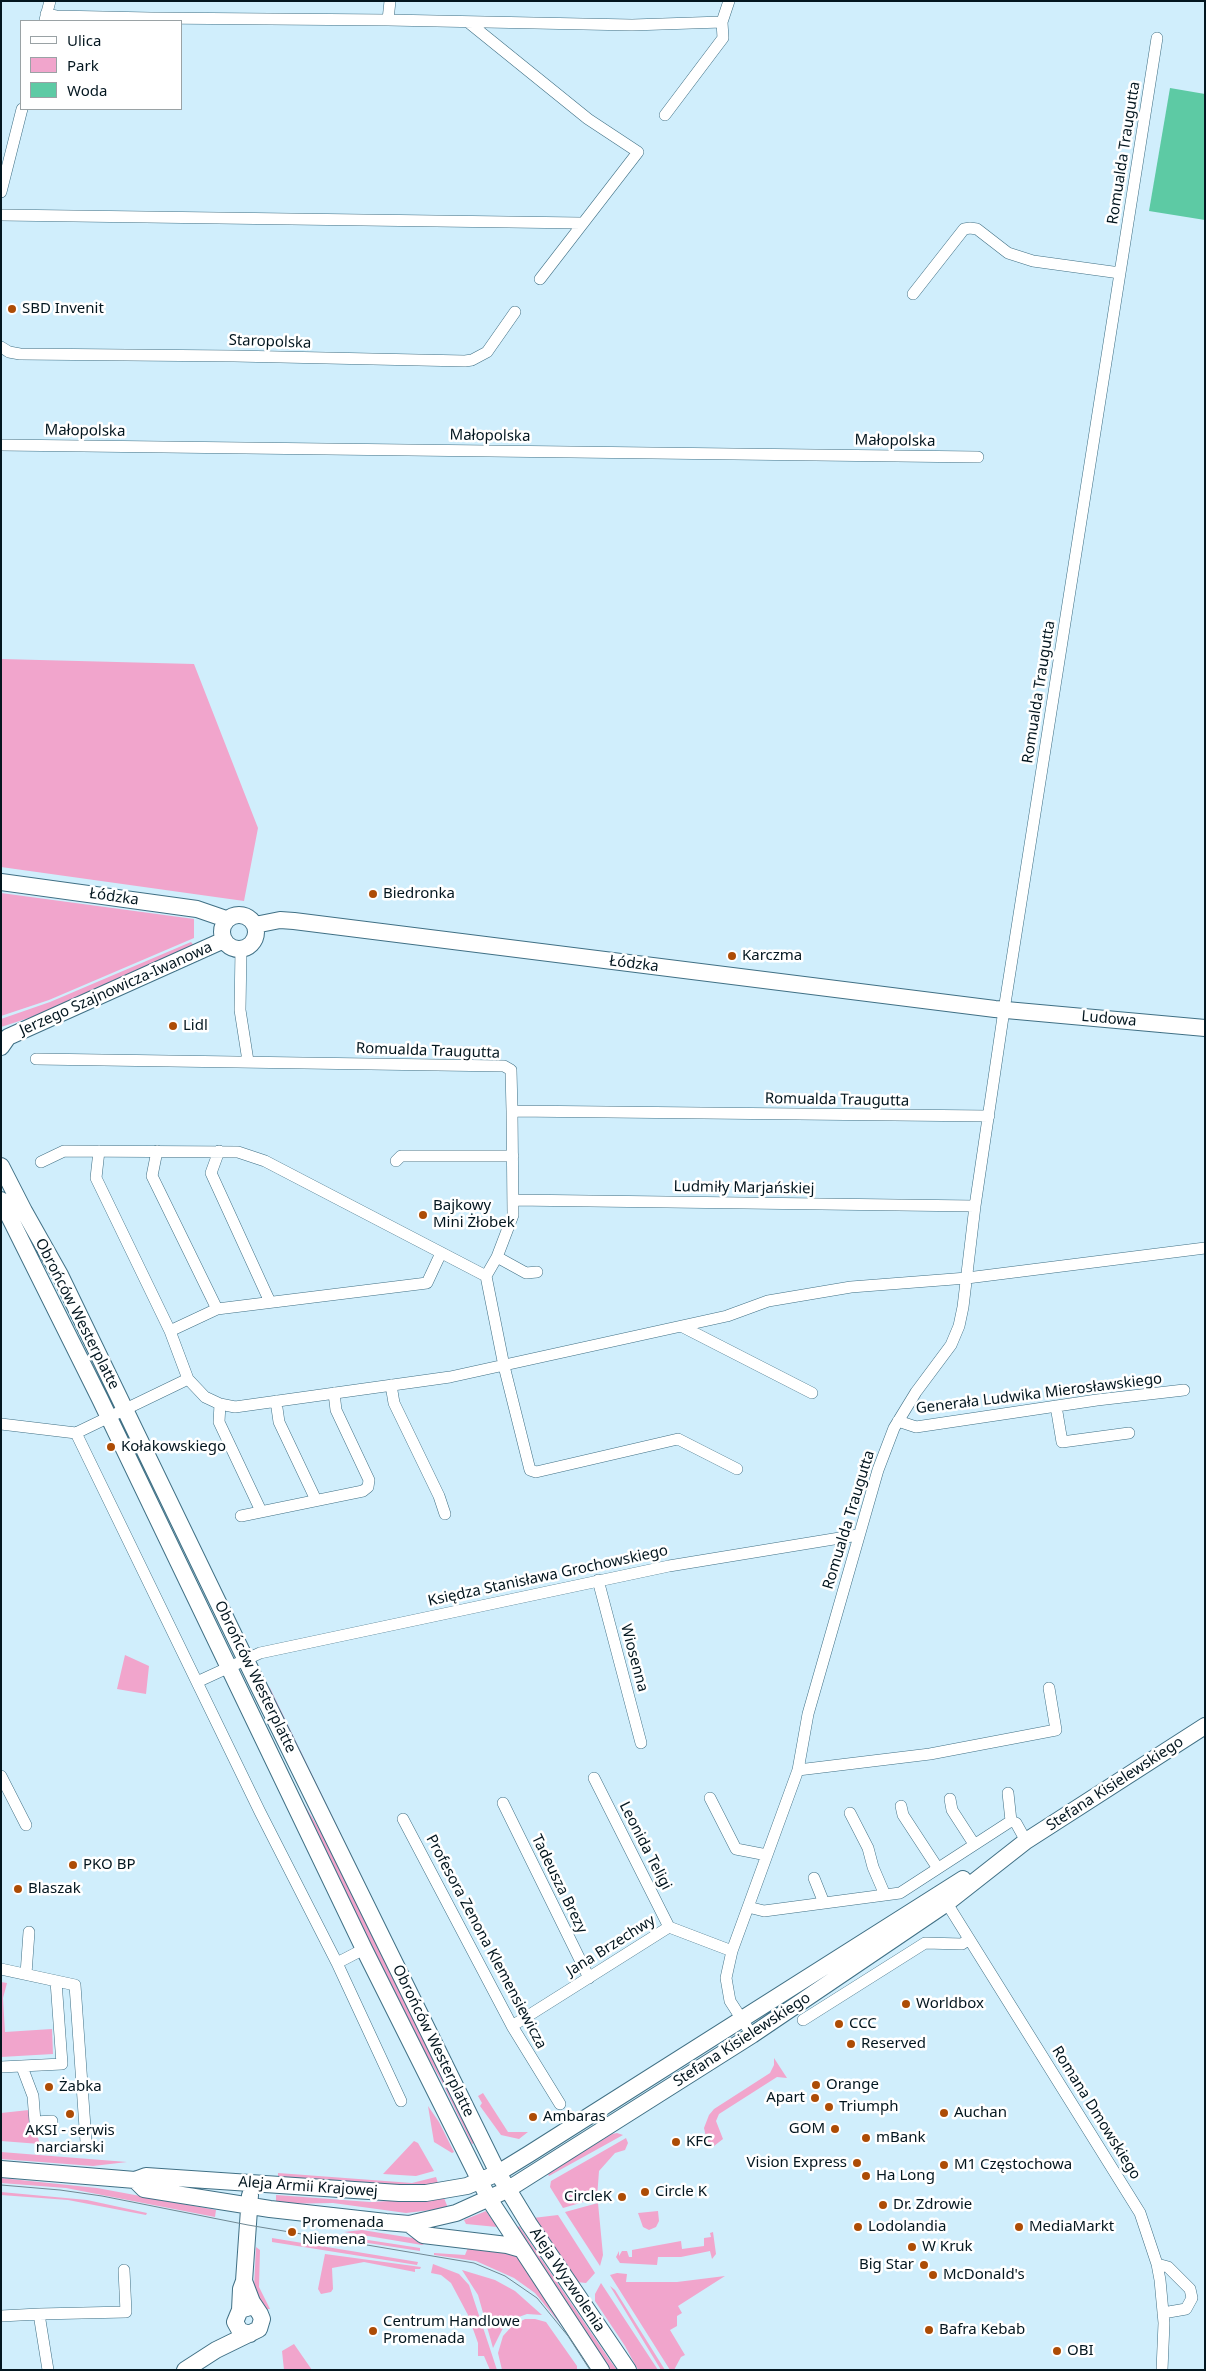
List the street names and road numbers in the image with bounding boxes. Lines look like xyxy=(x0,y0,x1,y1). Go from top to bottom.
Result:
street label: Romualda Traugutta xyxy=(1104,80,1144,226)
street label: Staropolska xyxy=(228,332,312,352)
street label: Małopolska xyxy=(44,421,126,441)
street label: Małopolska xyxy=(449,426,531,446)
street label: Małopolska xyxy=(854,431,936,451)
street label: Romualda Traugutta xyxy=(1019,619,1059,765)
street label: Łódzka xyxy=(88,885,140,909)
street label: Jerzego Szajnowicza-Iwanowa xyxy=(17,938,215,1040)
street label: Łódzka xyxy=(608,952,660,976)
street label: Ludowa xyxy=(1081,1008,1137,1030)
street label: Romualda Traugutta xyxy=(356,1039,500,1063)
street label: Romualda Traugutta xyxy=(765,1090,909,1110)
street label: Ludmiły Marjańskiej xyxy=(673,1178,815,1198)
street label: Obrońców Westerplatte xyxy=(31,1236,123,1392)
street label: Generała Ludwika Mierosławskiego xyxy=(915,1370,1163,1418)
street label: Romualda Traugutta xyxy=(819,1448,879,1592)
street label: Księdza Stanisława Grochowskiego xyxy=(426,1542,670,1610)
street label: Obrońców Westerplatte xyxy=(210,1598,300,1756)
street label: Wiosenna xyxy=(616,1622,652,1694)
street label: Stefana Kisielewskiego xyxy=(1043,1733,1187,1835)
street label: Leonida Teligi xyxy=(615,1799,675,1893)
street label: Profesora Zenona Klemensiewicza xyxy=(422,1832,550,2052)
street label: Tadeusza Brezy xyxy=(527,1832,591,1936)
street label: Jana Brzechwy xyxy=(563,1911,659,1981)
street label: Obrońców Westerplatte xyxy=(388,1962,478,2120)
street label: Stefana Kisielewskiego xyxy=(670,1989,814,2091)
street label: Romana Dmowskiego xyxy=(1048,2043,1144,2183)
street label: Aleja Armii Krajowej xyxy=(238,2173,378,2201)
street label: Aleja Wyzwolenia xyxy=(526,2225,608,2335)

